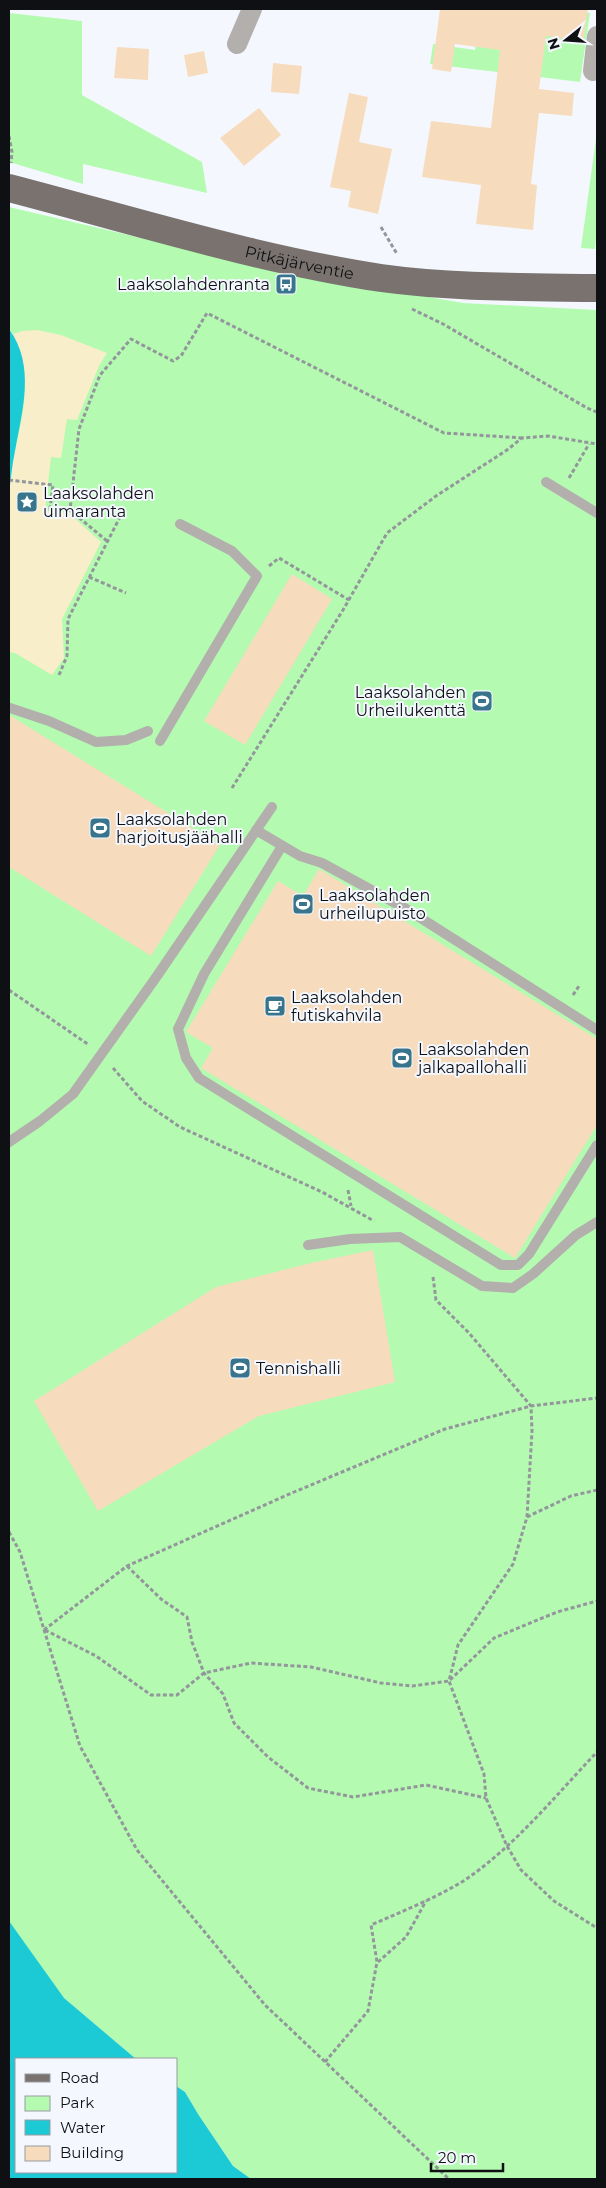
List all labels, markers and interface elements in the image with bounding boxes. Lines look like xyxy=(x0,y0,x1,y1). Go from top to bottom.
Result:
north arrow xyxy=(541,15,591,65)
text: N xyxy=(543,36,564,52)
street label: Pitkäjärventie xyxy=(243,242,355,283)
bus stop icon: Laaksolahdenranta xyxy=(274,272,298,296)
place label: Laaksolahdenranta xyxy=(117,275,270,294)
place label: Laaksolahden uimaranta xyxy=(43,484,154,521)
place icon: Laaksolahden uimaranta xyxy=(15,490,39,514)
place label: Laaksolahden Urheilukenttä xyxy=(355,683,466,720)
sports icon: Laaksolahden Urheilukenttä xyxy=(470,689,494,713)
place label: Laaksolahden harjoitusjäähalli xyxy=(116,810,243,847)
sports icon: Laaksolahden harjoitusjäähalli xyxy=(88,816,112,840)
place label: Laaksolahden urheilupuisto xyxy=(319,886,430,923)
sports icon: Laaksolahden urheilupuisto xyxy=(291,892,315,916)
place label: Laaksolahden futiskahvila xyxy=(291,988,402,1025)
cafe icon: Laaksolahden futiskahvila xyxy=(263,994,287,1018)
place label: Laaksolahden jalkapallohalli xyxy=(416,1040,529,1077)
sports icon: Laaksolahden jalkapallohalli xyxy=(390,1046,414,1070)
sports icon: Tennishalli xyxy=(228,1356,252,1380)
place label: Tennishalli xyxy=(256,1359,341,1378)
legend xyxy=(15,2058,178,2173)
text: Road xyxy=(60,2068,99,2087)
text: Park xyxy=(60,2093,94,2112)
text: Water xyxy=(60,2118,106,2137)
scale bar xyxy=(431,2140,504,2172)
text: Building xyxy=(60,2143,124,2162)
text: 20 m xyxy=(438,2148,476,2167)

